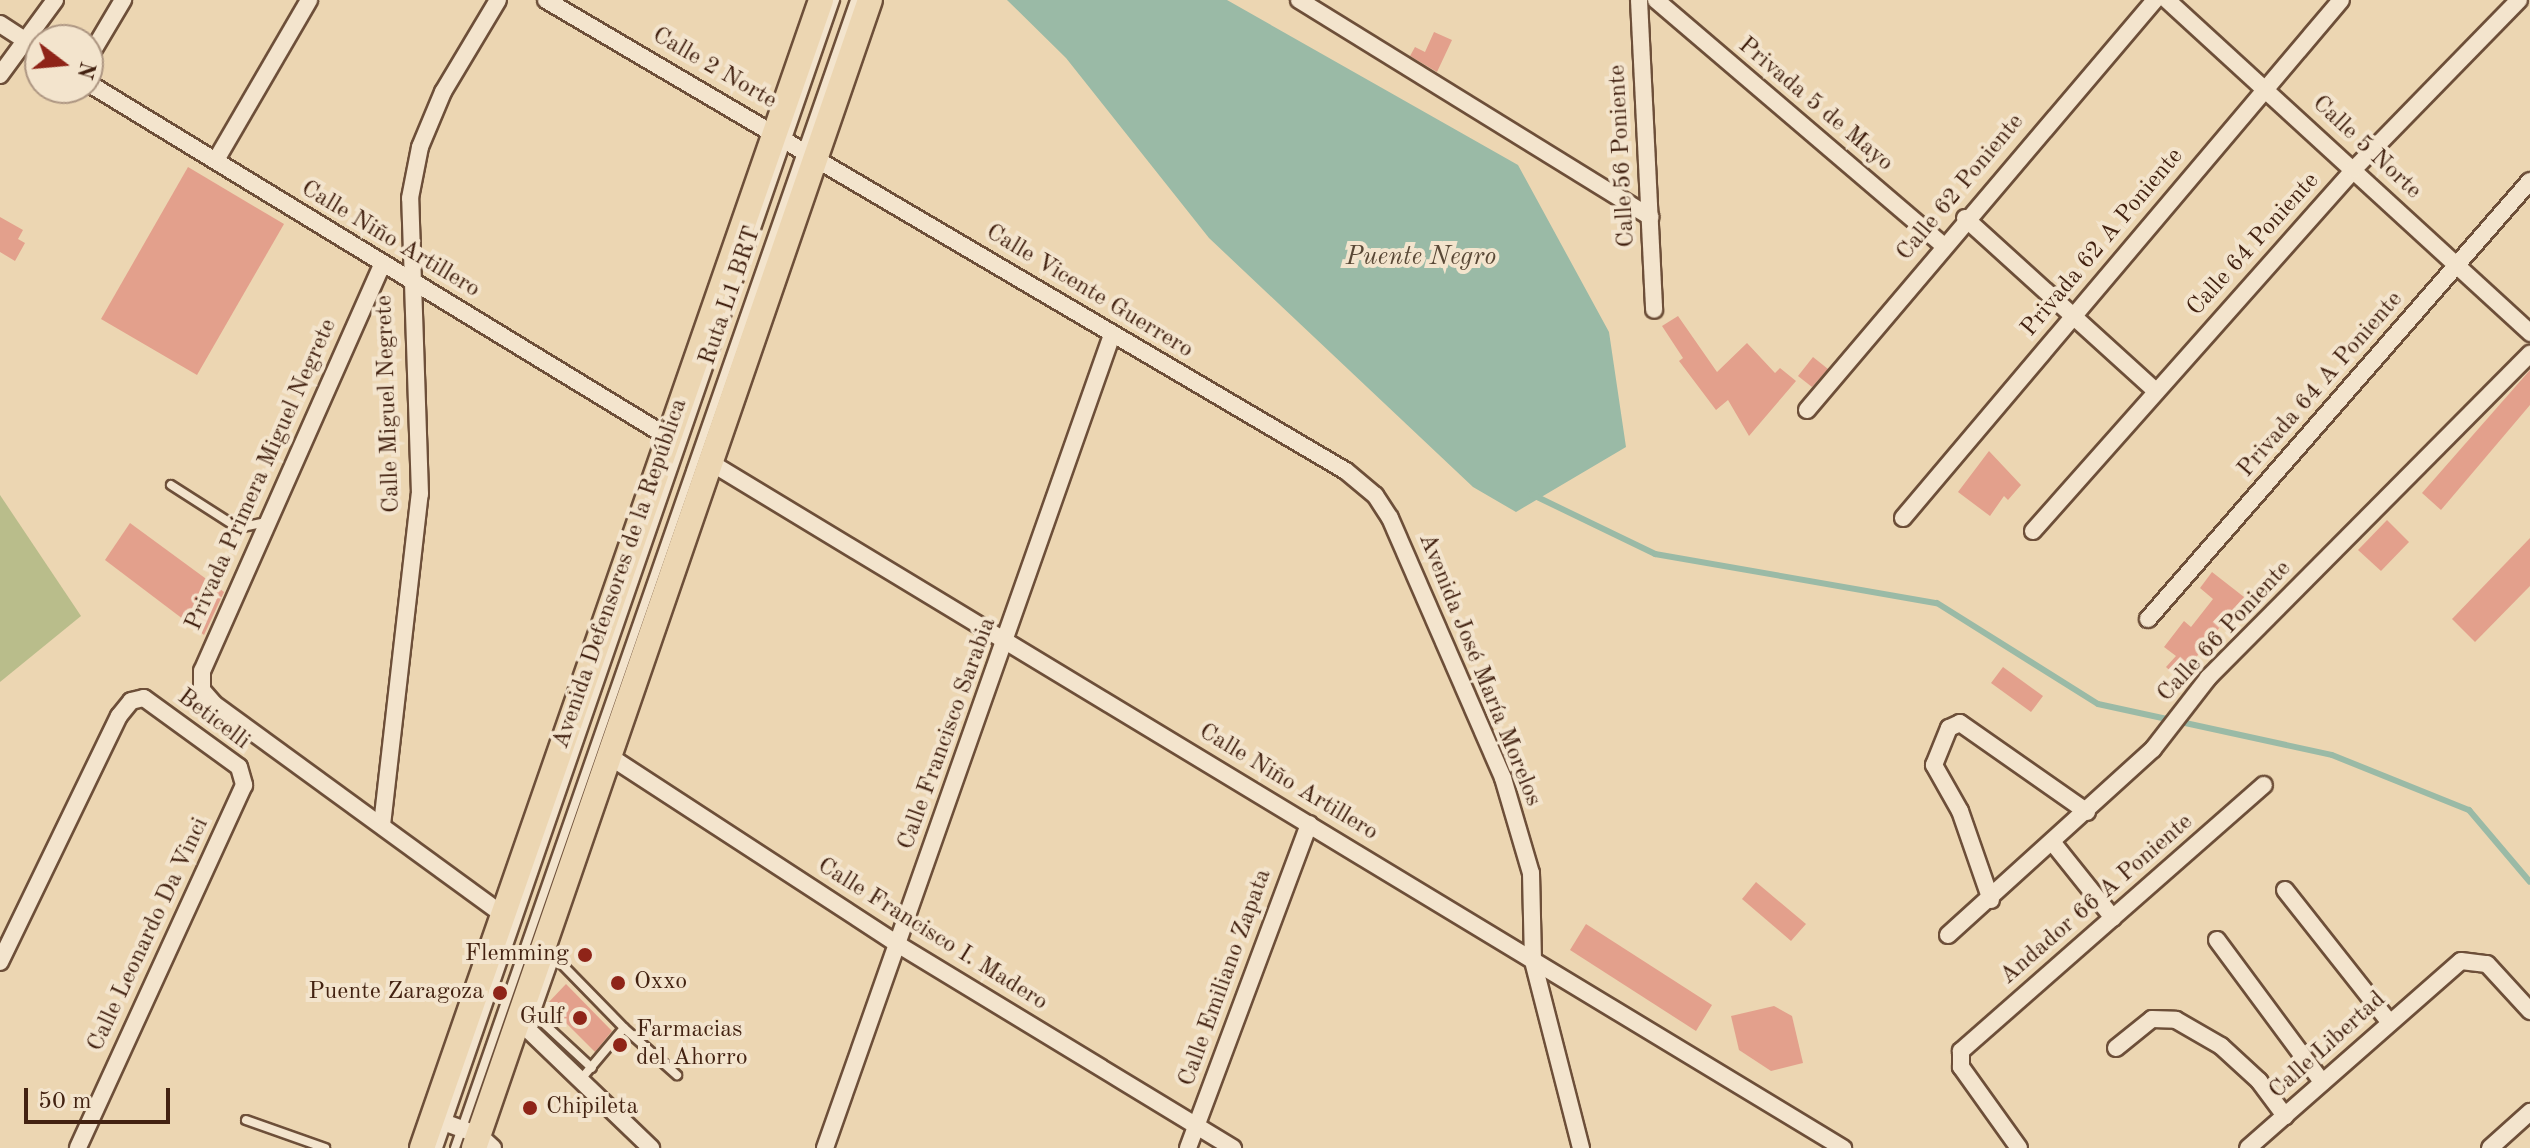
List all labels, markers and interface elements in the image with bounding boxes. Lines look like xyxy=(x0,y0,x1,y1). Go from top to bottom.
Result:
street label: Calle 2 Norte xyxy=(647,22,781,116)
north arrow xyxy=(24,24,104,104)
street label: Privada 5 de Mayo xyxy=(1732,32,1898,178)
text: N xyxy=(72,59,98,81)
street label: Calle 56 Poniente xyxy=(1604,64,1642,248)
street label: Calle 5 Norte xyxy=(2305,90,2427,206)
street label: Calle 62 Poniente xyxy=(1891,109,2031,267)
street label: Privada 62 A Poniente xyxy=(2016,143,2190,343)
street label: Calle 64 Poniente xyxy=(2182,167,2326,323)
street label: Calle Niño Artillero xyxy=(295,175,485,305)
street label: Calle Vicente Guerrero xyxy=(980,219,1198,365)
street label: Ruta L1 BRT xyxy=(694,223,768,369)
water label: Puente Negro xyxy=(1346,242,1496,274)
street label: Privada 64 A Poniente xyxy=(2232,286,2410,484)
street label: Calle Miguel Negrete xyxy=(371,295,407,513)
street label: Privada Primera Miguel Negrete xyxy=(180,315,344,635)
street label: Avenida Defensores de la República xyxy=(547,395,695,753)
street label: Avenida José María Morelos xyxy=(1411,529,1547,811)
street label: Calle 66 Poniente xyxy=(2152,555,2298,709)
street label: Calle Francisco Sarabia xyxy=(893,614,1003,854)
street label: Beticelli xyxy=(171,683,255,757)
street label: Calle Niño Artillero xyxy=(1193,718,1383,848)
street label: Andador 66 A Poniente xyxy=(1995,808,2199,992)
street label: Calle Leonardo Da Vinci xyxy=(82,814,216,1056)
street label: Calle Francisco I. Madero xyxy=(812,852,1052,1018)
street label: Calle Emiliano Zapata xyxy=(1173,865,1279,1091)
place label: Flemming xyxy=(465,941,569,969)
marker: Flemming xyxy=(576,946,594,964)
place label: Oxxo xyxy=(634,969,687,997)
marker: Oxxo xyxy=(609,974,627,992)
place label: Puente Zaragoza xyxy=(308,979,484,1007)
marker: Puente Zaragoza xyxy=(491,984,509,1002)
street label: Calle Libertad xyxy=(2264,986,2392,1106)
place label: Gulf xyxy=(520,1004,564,1032)
marker: Gulf xyxy=(571,1009,589,1027)
place label: Farmacias del Ahorro xyxy=(636,1017,748,1073)
marker: Farmacias del Ahorro xyxy=(611,1036,629,1054)
scale bar xyxy=(28,1072,174,1122)
text: 50 m xyxy=(38,1090,92,1114)
place label: Chipileta xyxy=(546,1094,638,1122)
marker: Chipileta xyxy=(521,1099,539,1117)

